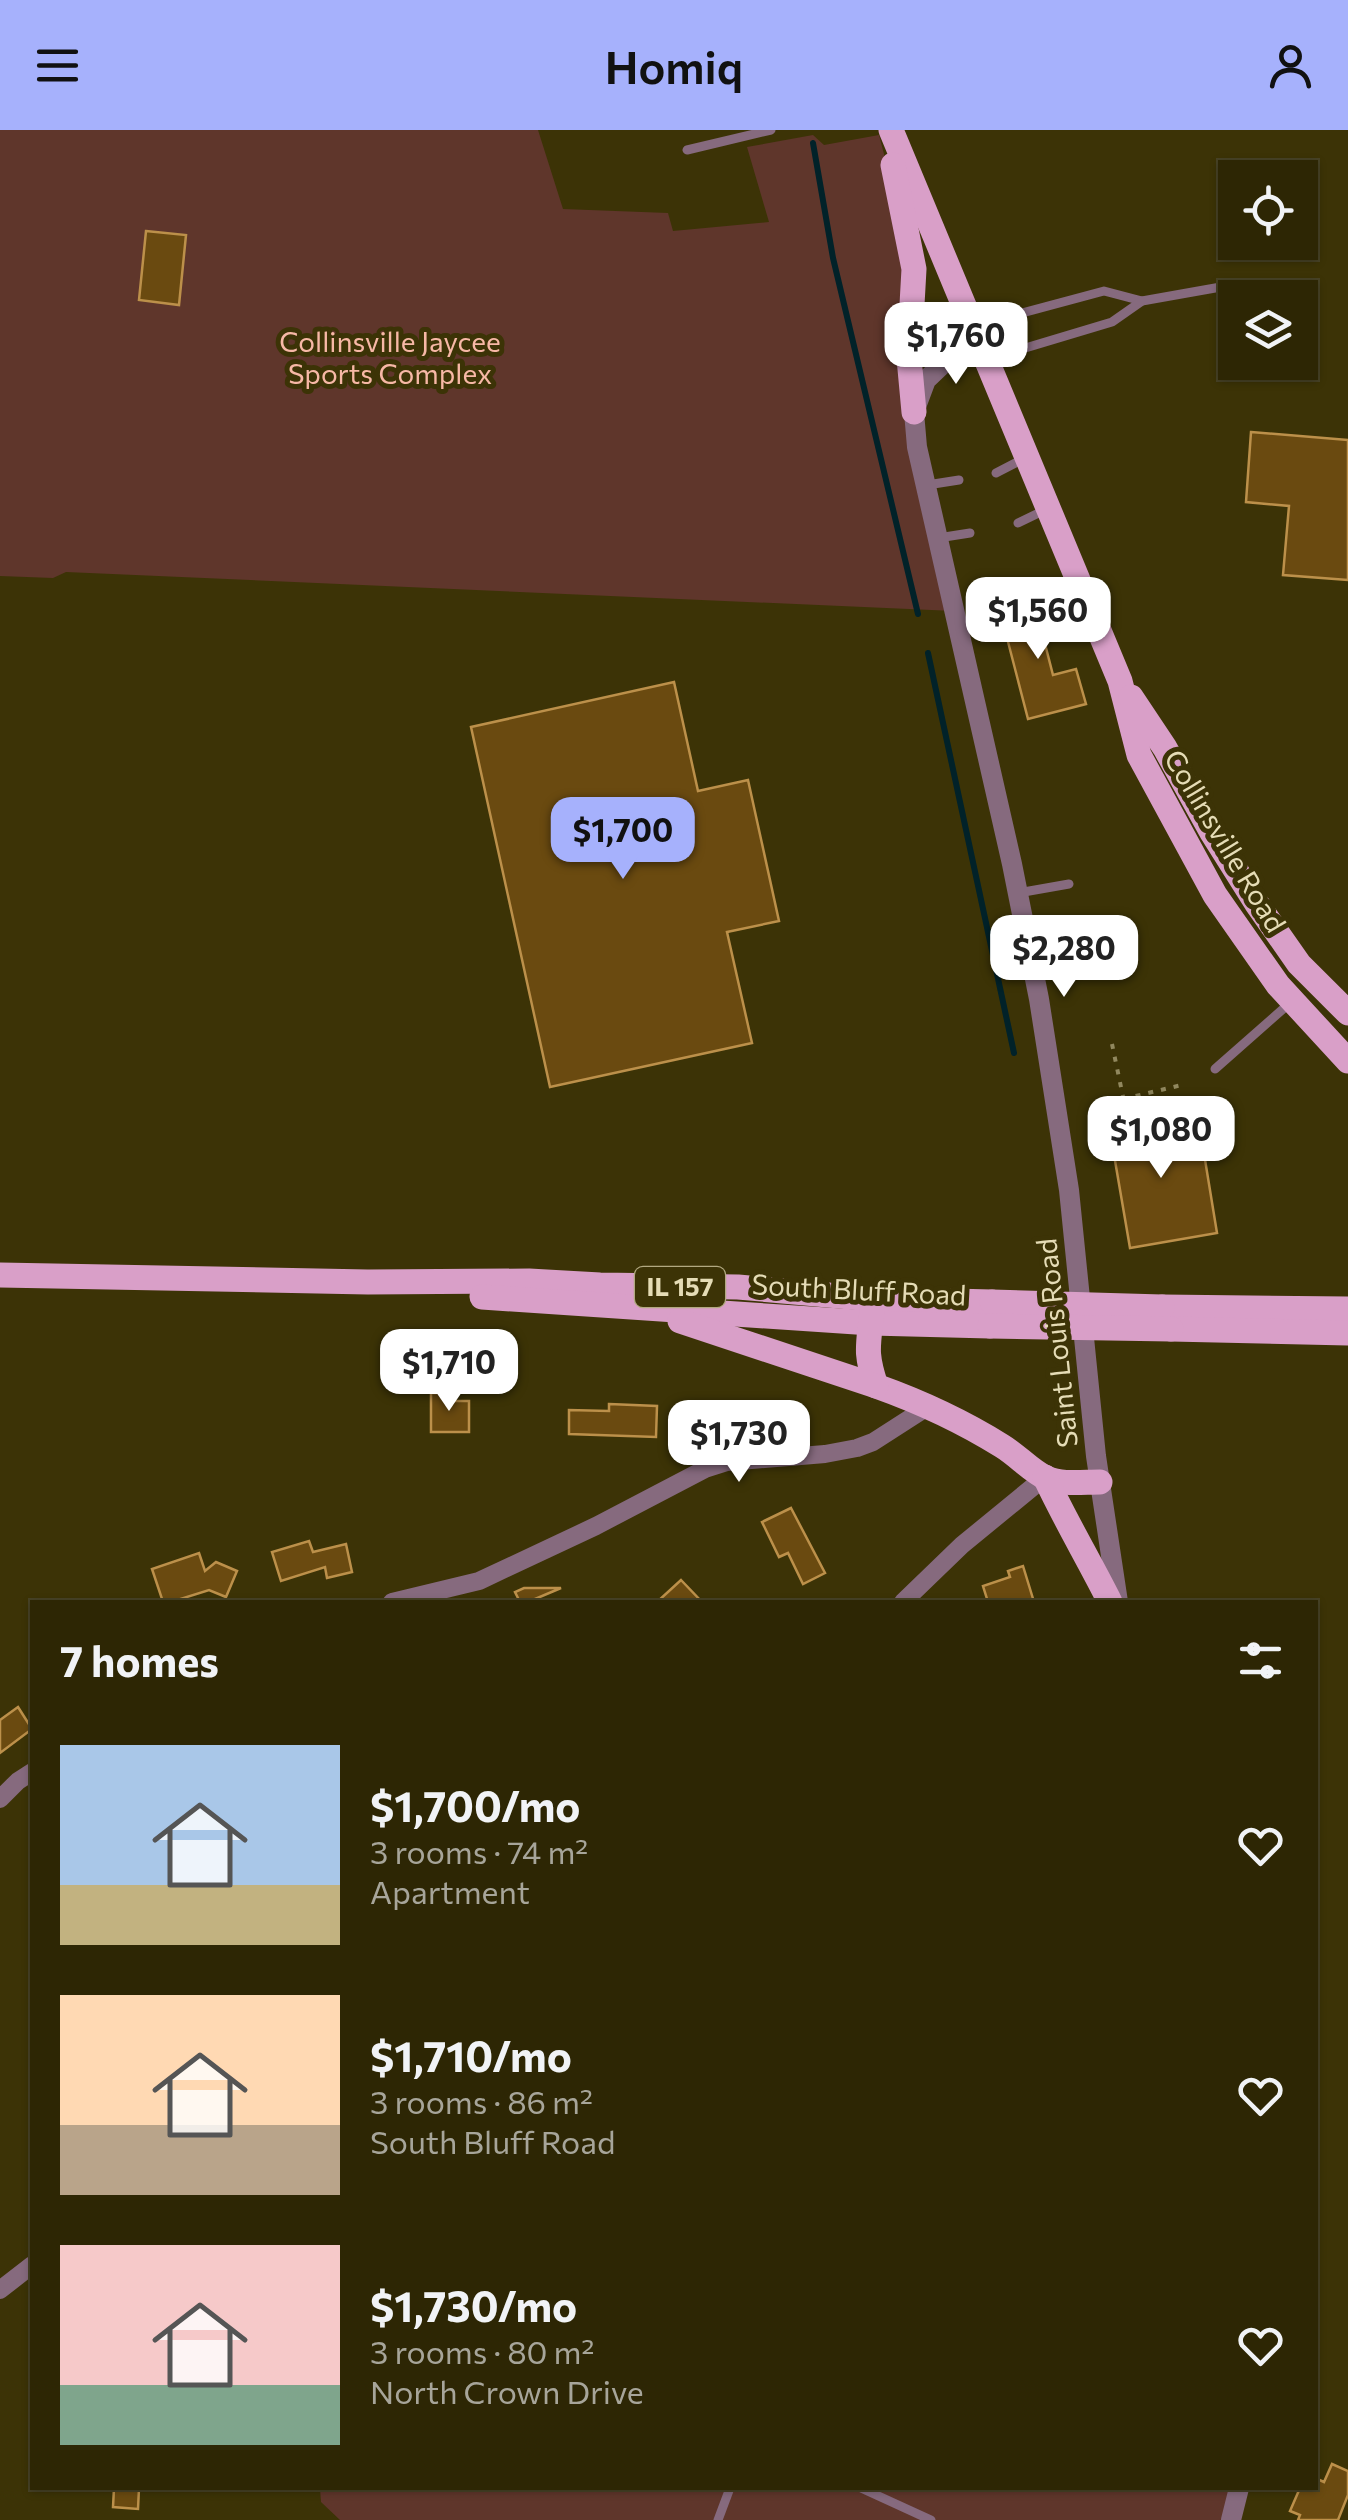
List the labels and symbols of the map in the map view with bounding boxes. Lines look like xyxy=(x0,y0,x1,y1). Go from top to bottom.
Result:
pin: $1,760 xyxy=(875,302,1037,387)
park label: Collinsville Jaycee Sports Complex xyxy=(279,324,501,390)
pin: $1,560 xyxy=(957,577,1119,662)
street label: Collinsville Road xyxy=(1158,743,1294,938)
pin: $1,700 xyxy=(542,797,704,882)
pin: $2,280 xyxy=(983,915,1145,1000)
pin: $1,080 xyxy=(1080,1096,1242,1181)
street label: Saint Louis Road xyxy=(1028,1237,1084,1449)
street label: South Bluff Road xyxy=(751,1266,967,1312)
road number: IL 157 xyxy=(635,1267,725,1307)
pin: $1,710 xyxy=(368,1329,530,1414)
pin: $1,730 xyxy=(658,1400,820,1485)

